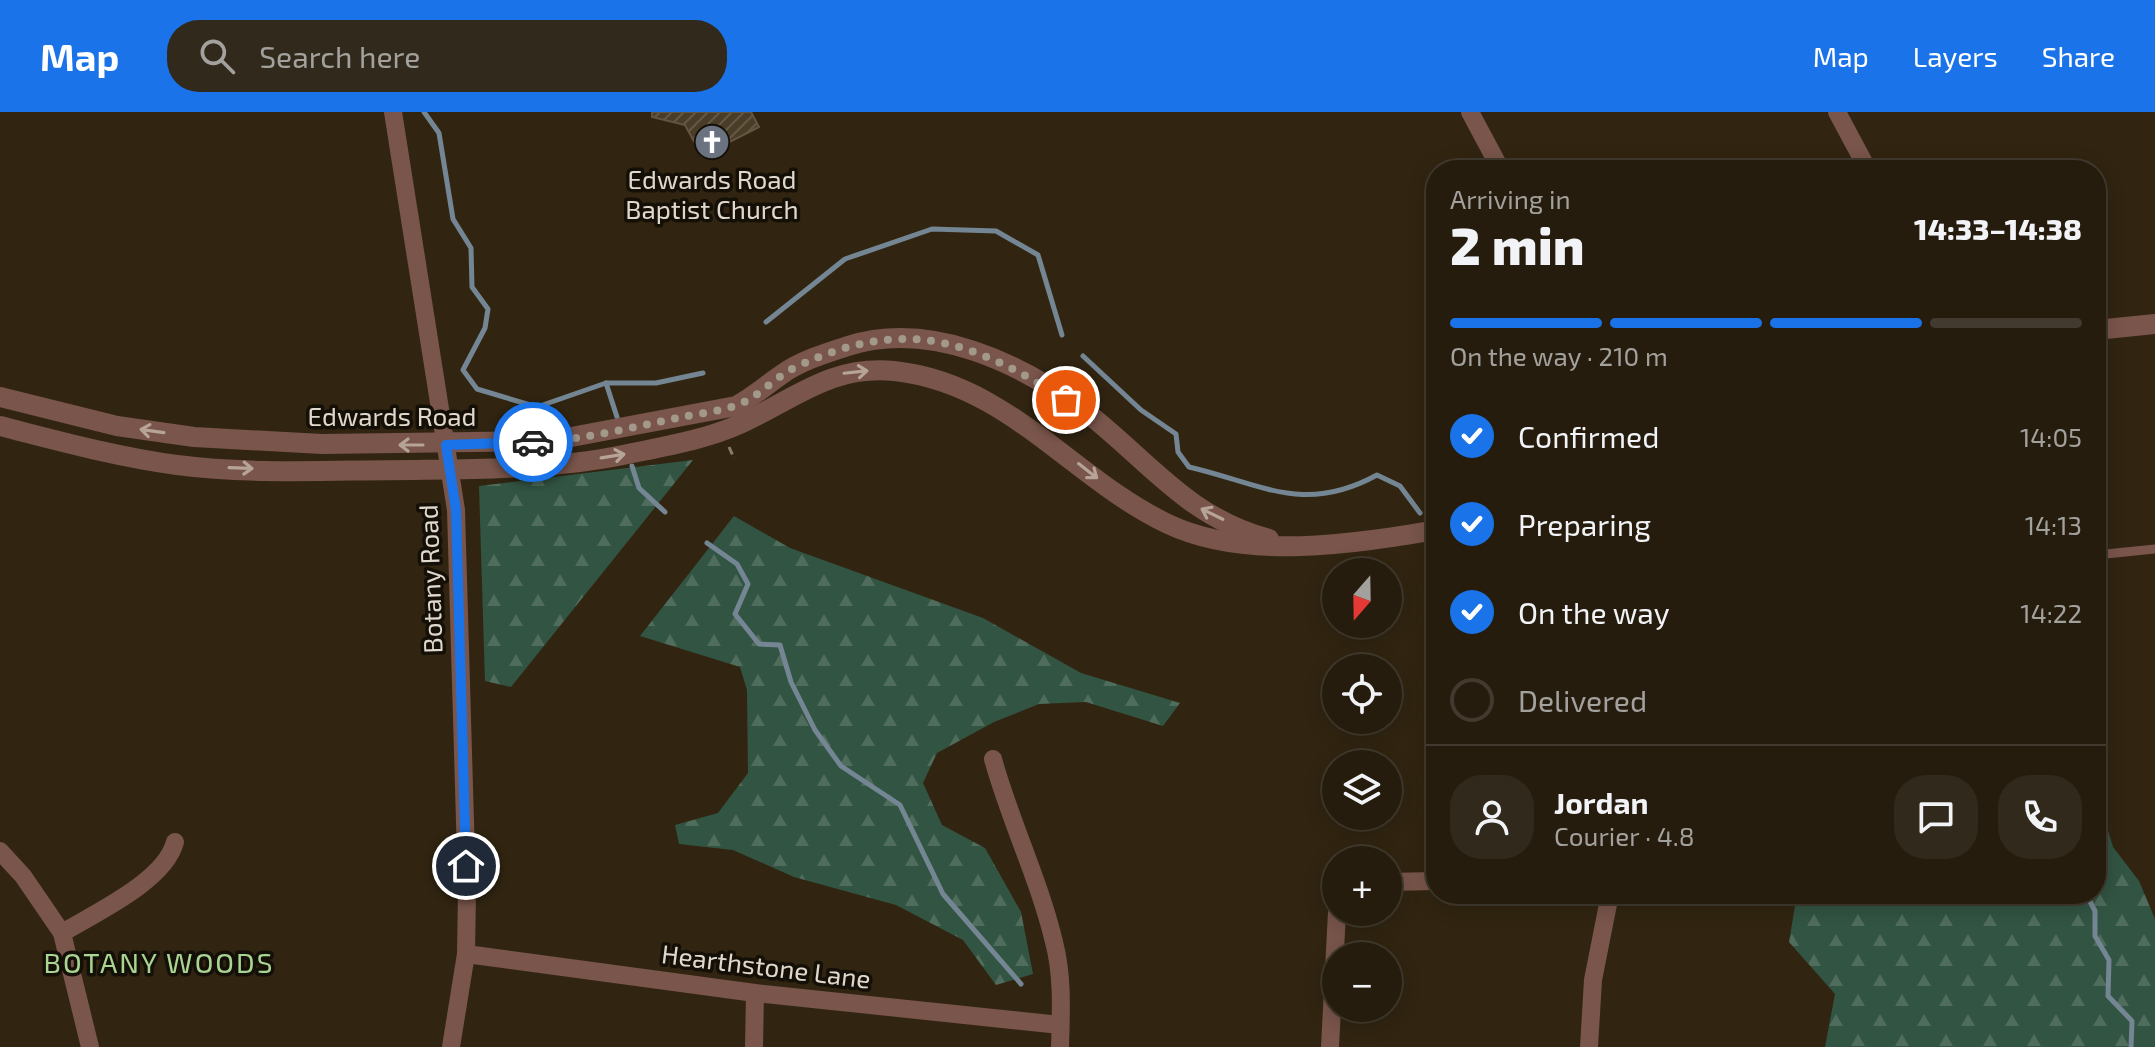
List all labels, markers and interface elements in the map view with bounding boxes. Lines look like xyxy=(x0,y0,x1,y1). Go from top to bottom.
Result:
search box xyxy=(167,20,727,92)
text: Map xyxy=(40,33,119,79)
icon: search xyxy=(195,34,239,78)
text: Search here xyxy=(259,38,420,74)
text: Map xyxy=(1813,39,1869,73)
text: Layers xyxy=(1913,39,1998,73)
text: Share xyxy=(2042,39,2115,73)
church icon: Edwards Road Baptist Church xyxy=(693,123,731,161)
place label: Edwards Road Baptist Church xyxy=(625,163,799,224)
text: Arriving in xyxy=(1450,183,1571,214)
text: 14:33–14:38 xyxy=(1914,210,2082,246)
text: 2 min xyxy=(1450,213,1585,275)
text: On the way · 210 m xyxy=(1450,340,1668,371)
one-way arrow xyxy=(842,364,869,379)
pin xyxy=(1032,366,1100,434)
icon: bag xyxy=(1044,378,1088,422)
street label: Edwards Road xyxy=(307,400,477,431)
courier xyxy=(493,402,573,482)
icon: check xyxy=(1450,414,1494,458)
text: Confirmed xyxy=(1518,418,1659,454)
icon: car xyxy=(511,420,555,464)
text: 14:05 xyxy=(2020,421,2082,452)
one-way arrow xyxy=(140,423,165,438)
one-way arrow xyxy=(398,437,425,453)
one-way arrow xyxy=(600,448,625,463)
one-way arrow xyxy=(227,461,254,476)
one-way arrow xyxy=(1077,463,1098,480)
icon: check xyxy=(1450,502,1494,546)
street label: Botany Road xyxy=(411,504,448,654)
one-way arrow xyxy=(1201,506,1225,522)
text: Preparing xyxy=(1518,506,1651,542)
text: 14:13 xyxy=(2025,509,2082,540)
north arrow xyxy=(1322,558,1402,638)
map controls xyxy=(1322,558,1402,1022)
icon: check xyxy=(1450,590,1494,634)
text: On the way xyxy=(1518,594,1670,630)
text: 14:22 xyxy=(2020,597,2082,628)
button: locate xyxy=(1322,654,1402,734)
text: Delivered xyxy=(1518,682,1647,718)
button: layers xyxy=(1322,750,1402,830)
button: person xyxy=(1450,775,1534,859)
button: chat xyxy=(1894,775,1978,859)
button: phone xyxy=(1998,775,2082,859)
text: Jordan xyxy=(1554,784,1649,820)
text: Courier · 4.8 xyxy=(1554,820,1695,851)
pin xyxy=(432,832,500,900)
icon: home xyxy=(444,844,488,888)
button: + xyxy=(1322,846,1402,926)
street label: Hearthstone Lane xyxy=(660,937,873,994)
button: − xyxy=(1322,942,1402,1022)
district label: BOTANY WOODS xyxy=(44,945,274,979)

